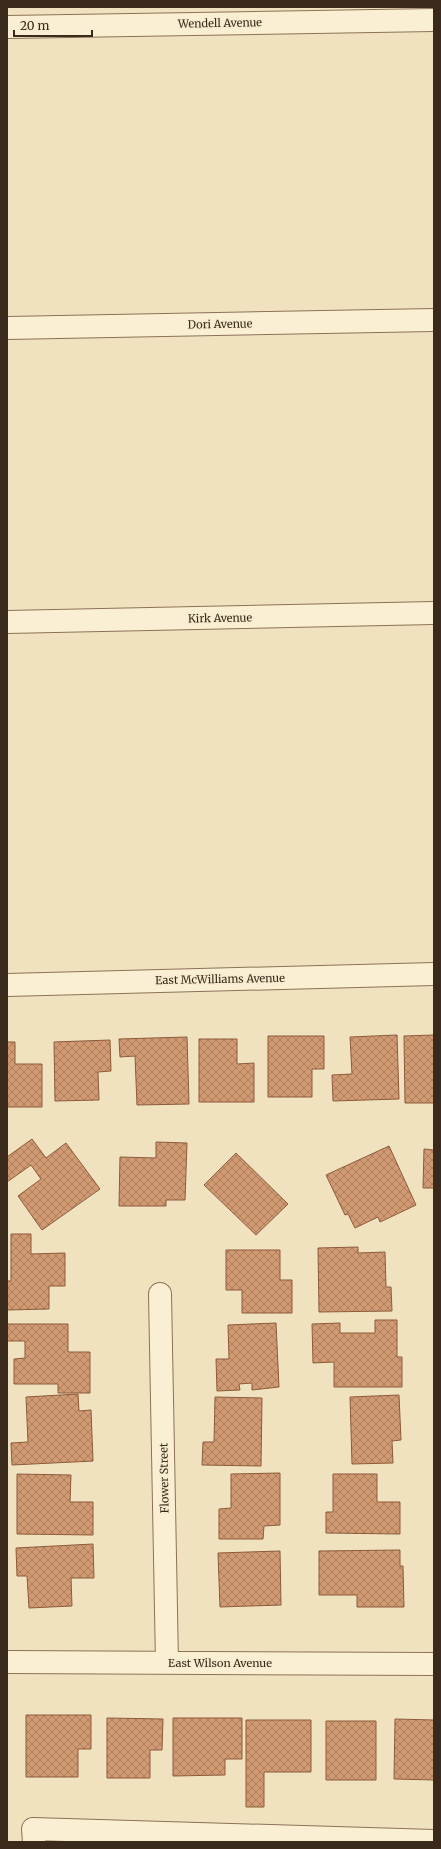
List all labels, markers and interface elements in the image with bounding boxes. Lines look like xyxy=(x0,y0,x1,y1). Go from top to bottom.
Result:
scale bar xyxy=(14,12,92,38)
street label: Wendell Avenue xyxy=(177,15,262,31)
text: 20 m xyxy=(20,18,49,33)
street label: Dori Avenue xyxy=(188,316,253,332)
street label: Kirk Avenue xyxy=(188,610,253,626)
street label: East McWilliams Avenue xyxy=(155,971,285,987)
street label: Flower Street xyxy=(156,1442,172,1513)
street label: East Wilson Avenue xyxy=(168,1656,272,1670)

